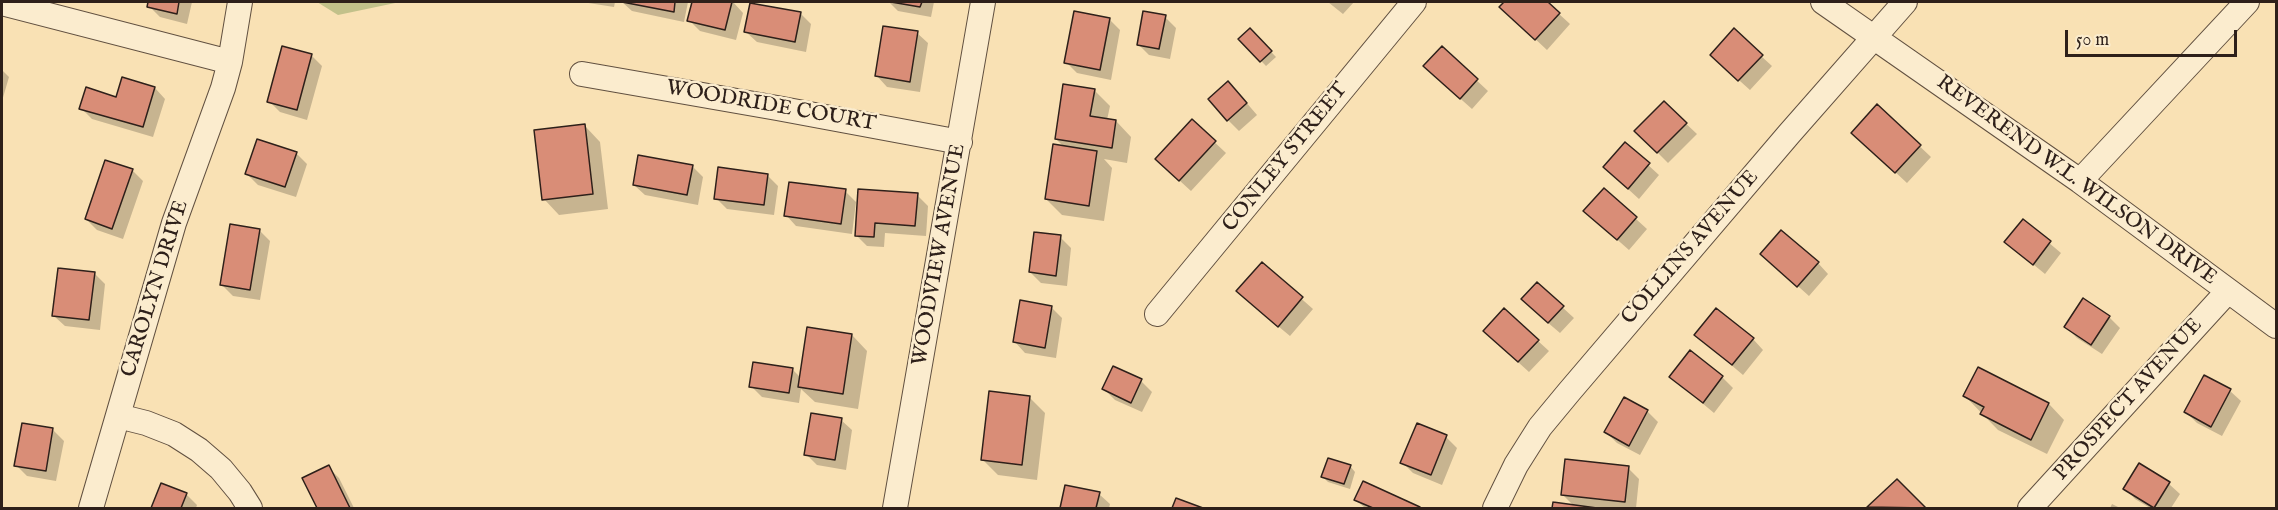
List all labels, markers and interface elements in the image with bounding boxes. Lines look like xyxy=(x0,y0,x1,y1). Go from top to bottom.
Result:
scale bar xyxy=(2068,18,2240,56)
text: 50 m xyxy=(2076,29,2109,52)
street label: REVEREND W.L. WILSON DRIVE xyxy=(1931,71,2221,291)
street label: WOODRIDE COURT xyxy=(664,76,878,138)
street label: CONLEY STREET xyxy=(1218,78,1354,238)
street label: WOODVIEW AVENUE xyxy=(908,142,972,368)
street label: COLLINS AVENUE xyxy=(1617,166,1765,330)
street label: CAROLYN DRIVE xyxy=(117,198,195,380)
street label: PROSPECT AVENUE xyxy=(2050,314,2208,486)

